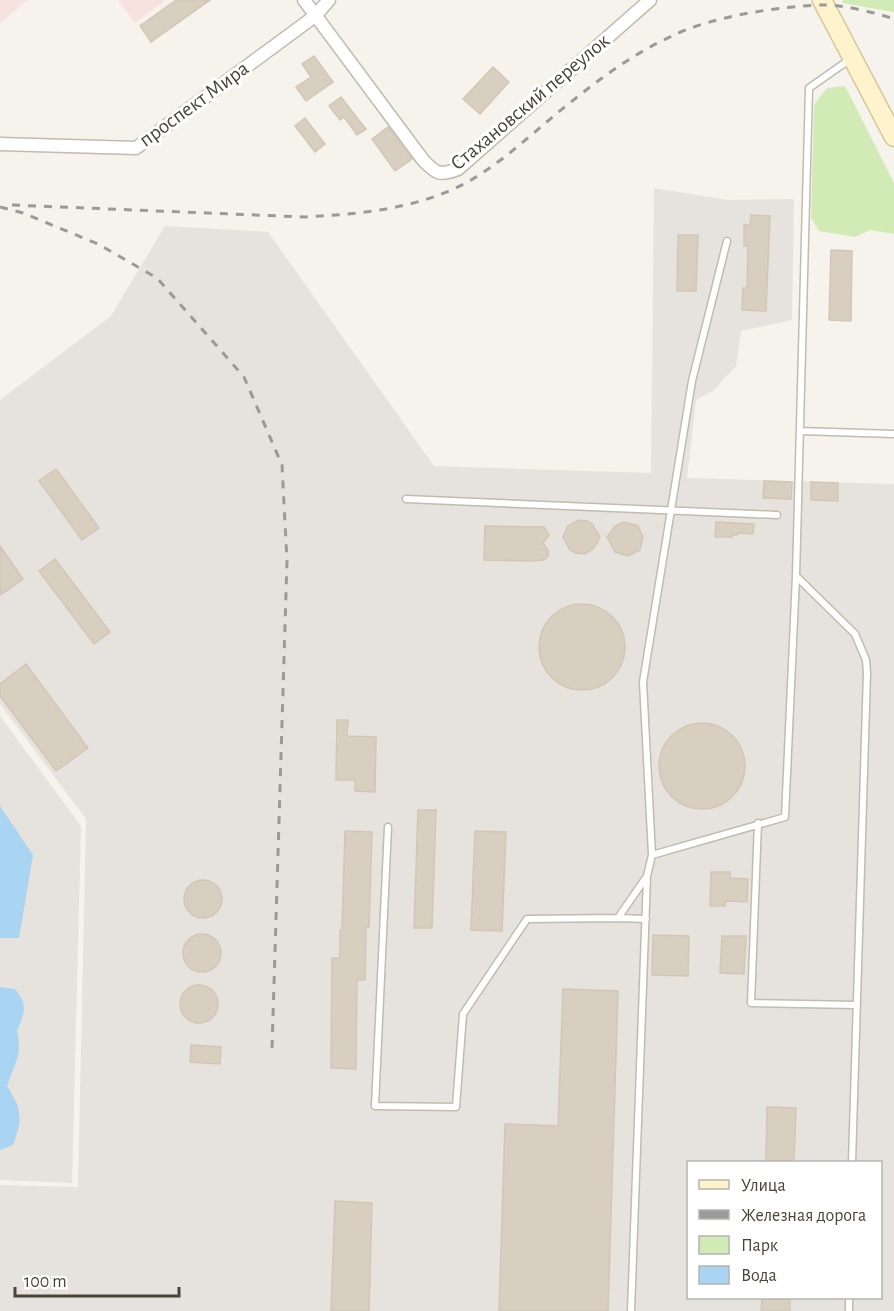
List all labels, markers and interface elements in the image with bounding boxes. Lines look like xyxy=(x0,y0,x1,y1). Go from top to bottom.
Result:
street label: Стахановский переулок xyxy=(447,29,614,174)
street label: проспект Мира xyxy=(135,57,253,151)
legend xyxy=(687,1161,882,1299)
text: Улица xyxy=(741,1177,786,1195)
text: Железная дорога xyxy=(741,1207,866,1225)
text: Парк xyxy=(741,1237,779,1255)
scale bar xyxy=(15,1260,178,1298)
text: Вода xyxy=(741,1267,777,1285)
text: 100 m xyxy=(24,1273,67,1291)

